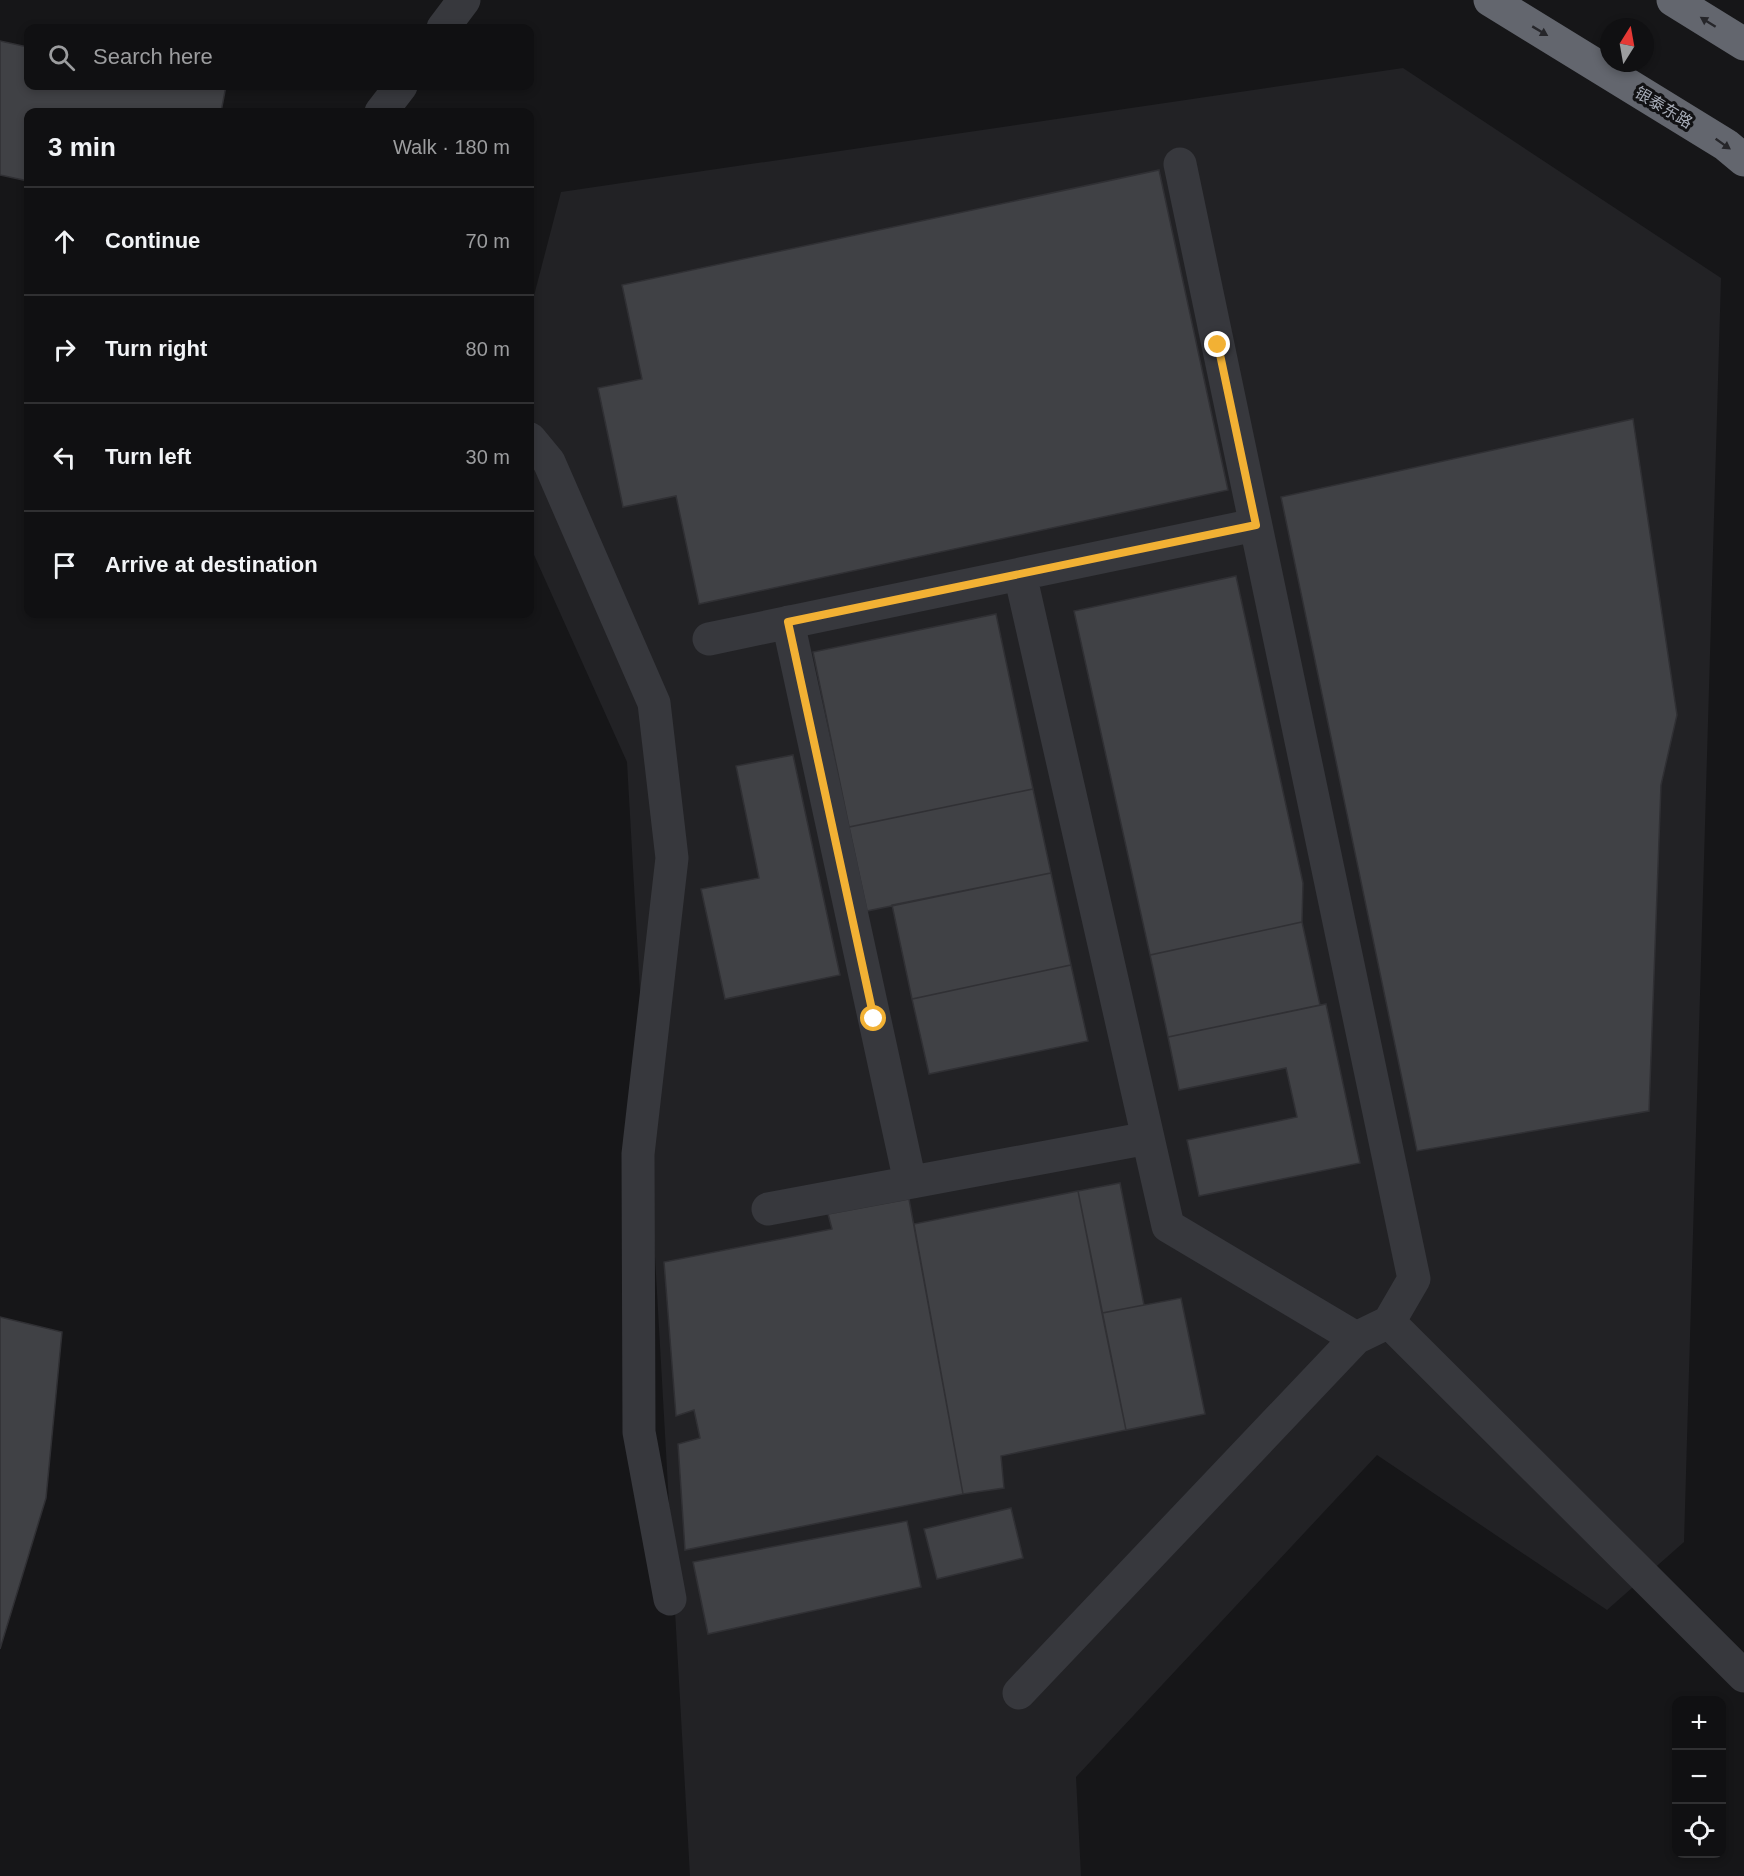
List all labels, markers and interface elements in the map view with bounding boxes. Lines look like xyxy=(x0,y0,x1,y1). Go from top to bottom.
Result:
one-way arrow xyxy=(1700,17,1716,28)
north arrow xyxy=(1600,18,1654,72)
search box xyxy=(24,24,534,90)
one-way arrow xyxy=(1532,25,1548,36)
icon: search xyxy=(45,41,78,74)
text: Search here xyxy=(93,44,213,69)
street label: 银泰东路 xyxy=(1632,84,1696,131)
text: 3 min xyxy=(48,132,116,162)
text: Walk · 180 m xyxy=(393,136,510,158)
one-way arrow xyxy=(1715,138,1731,150)
icon: ahead xyxy=(48,225,81,258)
text: Continue xyxy=(105,228,200,253)
text: 70 m xyxy=(466,230,510,252)
route end xyxy=(1204,331,1230,357)
icon: right xyxy=(48,333,81,366)
text: Turn right xyxy=(105,336,207,361)
text: 80 m xyxy=(466,338,510,360)
icon: left xyxy=(48,441,81,474)
text: Turn left xyxy=(105,444,191,469)
text: 30 m xyxy=(466,446,510,468)
icon: arrive xyxy=(48,549,81,582)
text: Arrive at destination xyxy=(105,552,318,577)
route start xyxy=(860,1005,886,1031)
map controls xyxy=(1672,1696,1726,1858)
button: + xyxy=(1672,1696,1726,1750)
button: − xyxy=(1672,1750,1726,1804)
button: locate xyxy=(1672,1804,1726,1858)

